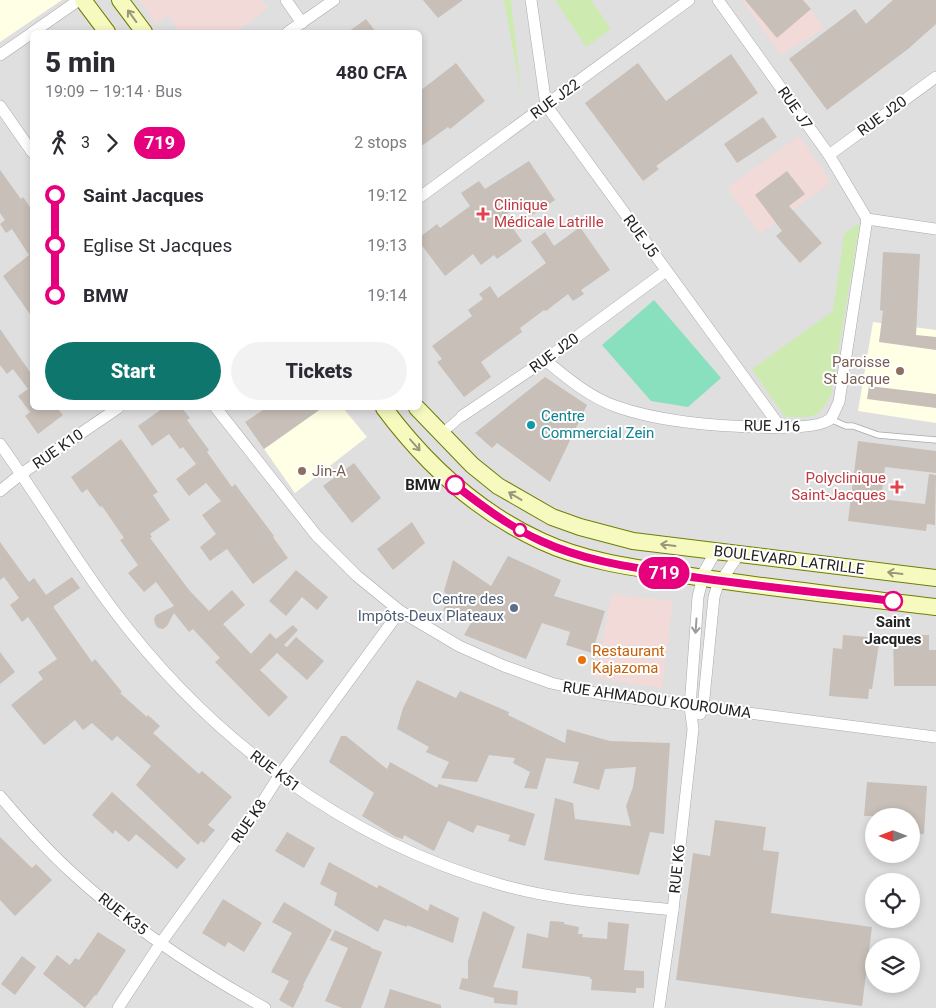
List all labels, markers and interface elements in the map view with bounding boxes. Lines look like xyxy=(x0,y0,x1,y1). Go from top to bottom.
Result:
one-way arrow xyxy=(127,9,137,23)
text: 5 min xyxy=(45,46,116,79)
text: 480 CFA xyxy=(336,61,407,84)
street label: RUE J22 xyxy=(527,75,583,123)
text: 19:09 – 19:14 · Bus xyxy=(45,82,182,101)
street label: RUE J7 xyxy=(774,83,816,133)
street label: RUE J20 xyxy=(854,92,910,140)
icon: walk xyxy=(45,129,73,157)
icon: forward xyxy=(98,129,126,157)
text: 719 xyxy=(144,132,175,153)
text: 3 xyxy=(81,133,90,152)
text: 2 stops xyxy=(354,133,407,152)
text: Saint Jacques xyxy=(83,184,204,207)
text: 19:12 xyxy=(367,186,407,205)
place label: Clinique Médicale Latrille xyxy=(494,196,604,231)
marker: Clinique Médicale Latrille xyxy=(476,207,490,221)
street label: RUE J5 xyxy=(620,211,662,261)
text: Eglise St Jacques xyxy=(83,234,232,257)
text: 19:13 xyxy=(367,236,407,255)
text: BMW xyxy=(83,284,128,307)
text: 19:14 xyxy=(367,286,407,305)
street label: RUE J20 xyxy=(526,329,582,377)
button: Start xyxy=(45,342,221,400)
button: Tickets xyxy=(231,342,407,400)
place label: Paroisse St Jacque xyxy=(823,353,890,388)
marker: Paroisse St Jacque xyxy=(894,365,906,377)
place label: Centre Commercial Zein xyxy=(541,407,654,442)
street label: RUE J16 xyxy=(744,417,800,435)
marker: Centre Commercial Zein xyxy=(525,419,537,431)
street label: RUE K10 xyxy=(29,425,87,473)
one-way arrow xyxy=(409,439,420,452)
place label: Jin-A xyxy=(312,462,346,480)
marker: Jin-A xyxy=(296,465,308,477)
place label: Polyclinique Saint-Jacques xyxy=(791,469,886,504)
marker: BMW xyxy=(445,475,465,495)
place label: BMW xyxy=(405,476,441,494)
marker: Polyclinique Saint-Jacques xyxy=(890,480,904,494)
one-way arrow xyxy=(508,491,522,501)
unlabelled marker xyxy=(513,523,527,537)
one-way arrow xyxy=(660,540,676,550)
street label: BOULEVARD LATRILLE xyxy=(713,542,866,578)
line badge: 719 xyxy=(635,557,693,589)
text: 719 xyxy=(649,562,679,583)
one-way arrow xyxy=(887,568,903,578)
place label: Centre des Impôts-Deux Plateaux xyxy=(358,590,505,625)
marker: Saint Jacques xyxy=(883,591,903,611)
marker: Centre des Impôts-Deux Plateaux xyxy=(508,602,520,614)
place label: Saint Jacques xyxy=(865,613,922,648)
one-way arrow xyxy=(691,618,700,634)
place label: Restaurant Kajazoma xyxy=(592,642,665,677)
marker: Restaurant Kajazoma xyxy=(576,654,588,666)
street label: RUE AHMADOU KOUROUMA xyxy=(562,678,752,722)
street label: RUE K51 xyxy=(247,747,303,795)
street label: RUE K8 xyxy=(228,796,270,846)
north arrow xyxy=(865,808,920,862)
map controls xyxy=(865,808,920,993)
street label: RUE K6 xyxy=(665,844,689,894)
button: locate xyxy=(865,873,920,928)
street label: RUE K35 xyxy=(95,889,151,939)
button: layers xyxy=(865,938,920,993)

